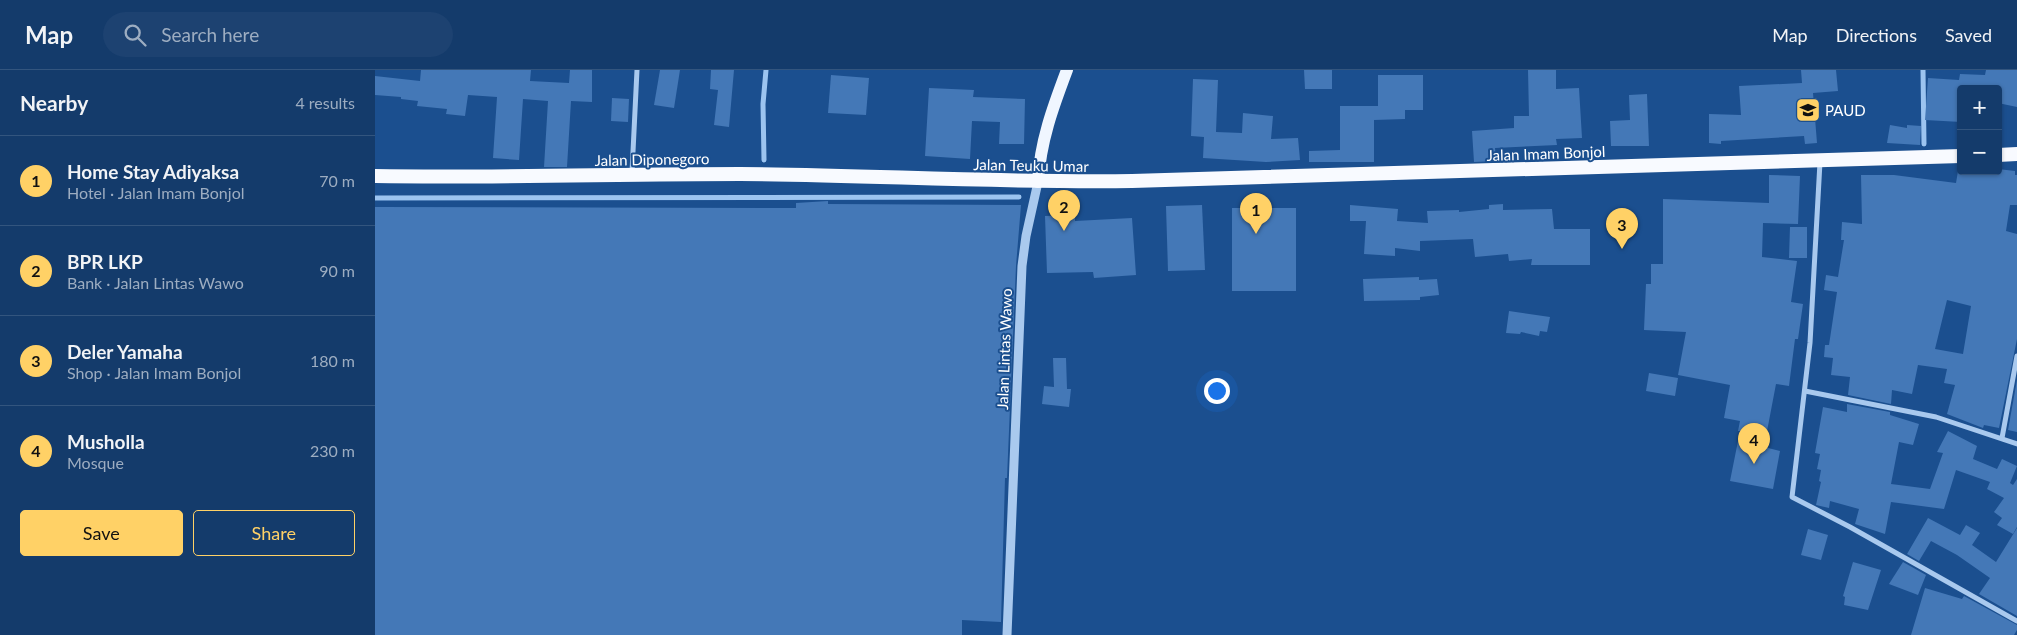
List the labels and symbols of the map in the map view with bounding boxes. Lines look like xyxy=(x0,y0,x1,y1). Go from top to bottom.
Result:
school or university icon: PAUD xyxy=(1795,97,1821,123)
place label: PAUD xyxy=(1825,101,1866,119)
street label: Jalan Imam Bonjol xyxy=(1486,142,1606,164)
street label: Jalan Diponegoro xyxy=(595,149,709,169)
street label: Jalan Teuku Umar xyxy=(973,155,1089,175)
pin: 2 xyxy=(1048,190,1080,231)
pin: 1 xyxy=(1240,193,1272,234)
pin: 3 xyxy=(1606,208,1638,249)
street label: Jalan Lintas Wawo xyxy=(993,288,1015,410)
your location xyxy=(1204,378,1230,404)
pin: 4 xyxy=(1738,423,1770,464)

